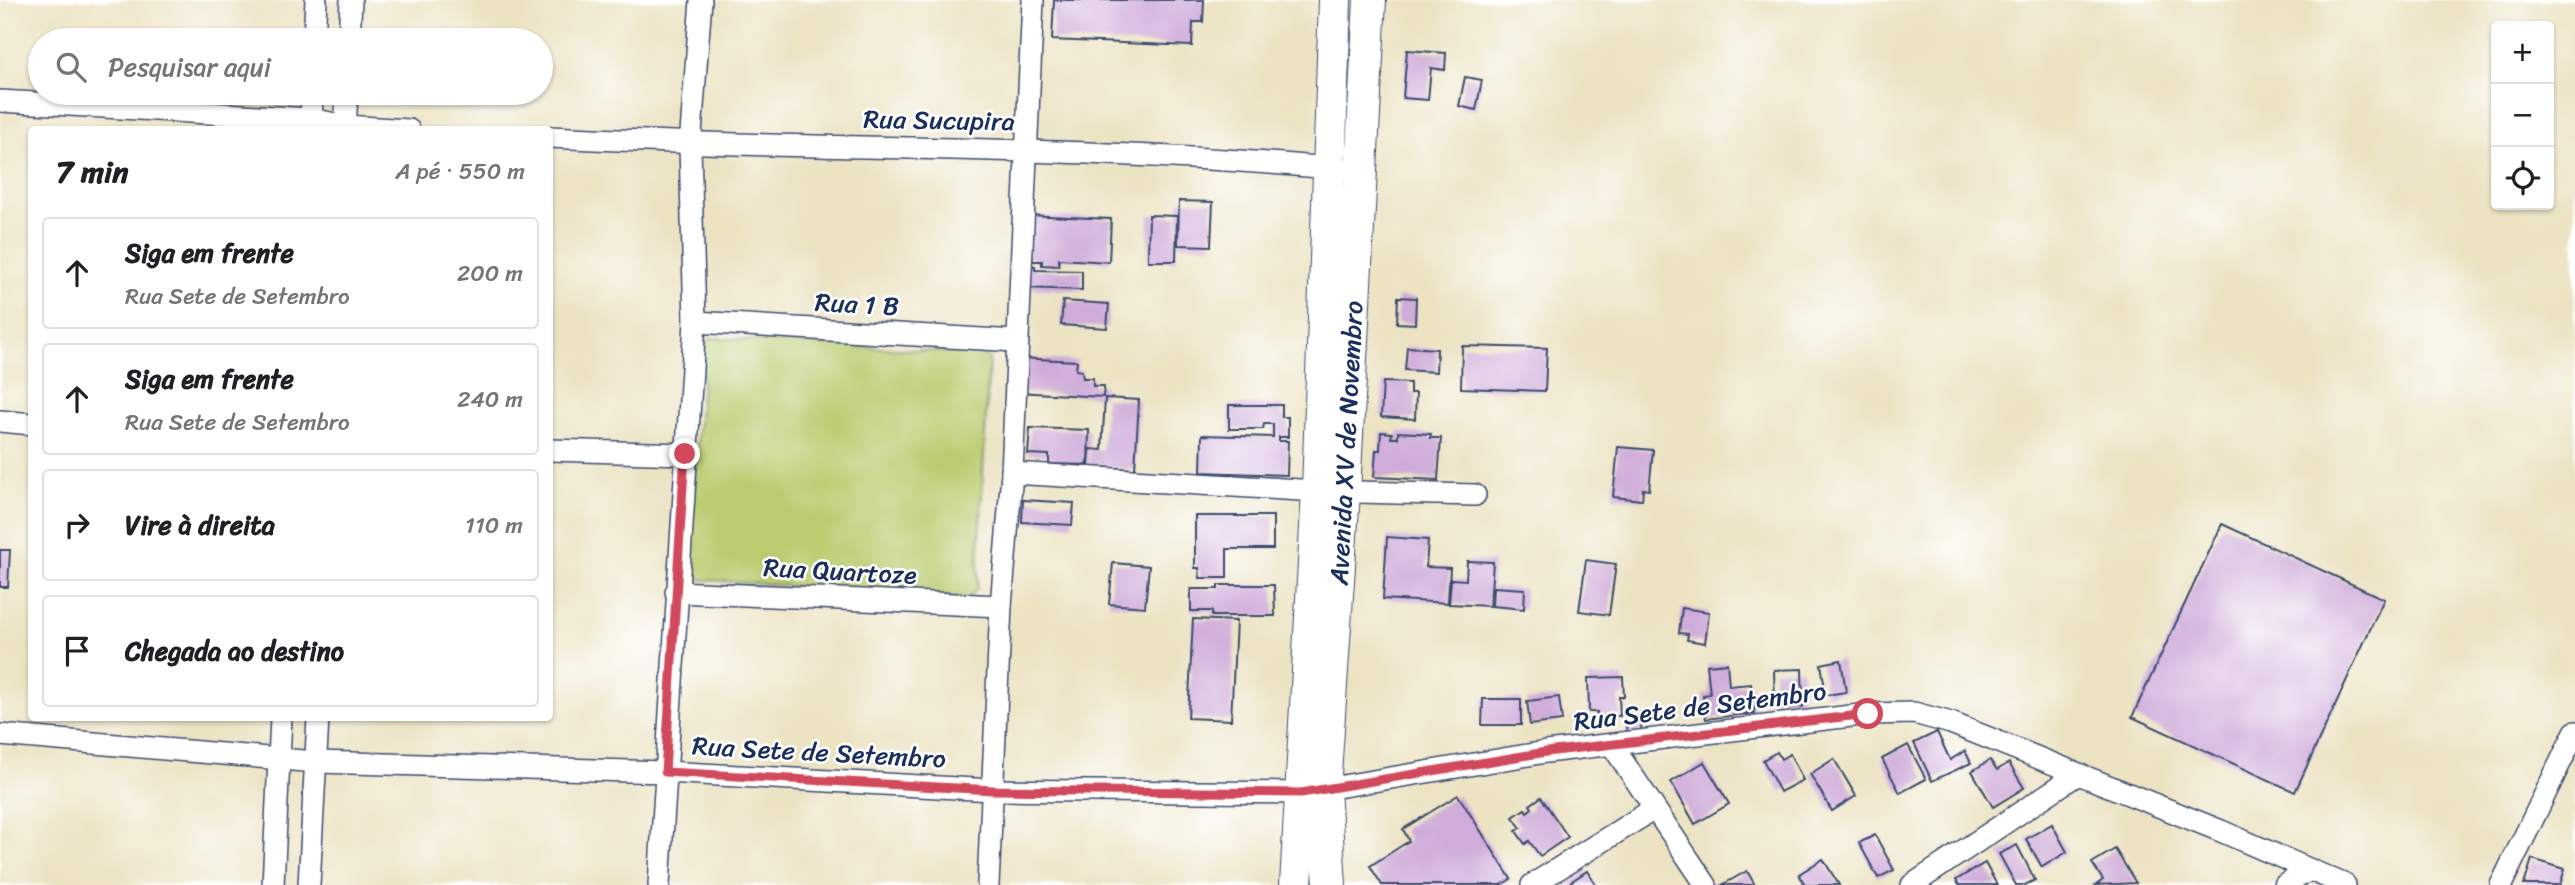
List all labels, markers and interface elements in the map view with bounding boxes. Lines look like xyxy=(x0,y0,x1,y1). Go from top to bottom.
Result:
map controls xyxy=(2491,21,2554,210)
button: + xyxy=(2491,21,2554,84)
search box xyxy=(28,28,553,105)
text: Pesquisar aqui xyxy=(108,44,271,90)
icon: search xyxy=(52,48,90,86)
button: − xyxy=(2491,84,2554,147)
street label: Rua Sucupira xyxy=(863,96,1015,144)
text: 7 min xyxy=(56,145,128,199)
button: locate xyxy=(2491,147,2554,210)
text: A pé · 550 m xyxy=(396,151,525,192)
text: Siga em frente xyxy=(125,230,294,276)
text: 200 m xyxy=(457,253,523,294)
icon: ahead xyxy=(58,254,96,292)
text: Rua Sete de Setembro xyxy=(125,276,350,317)
street label: Rua 1 B xyxy=(814,279,900,329)
street label: Avenida XV de Novembro xyxy=(1316,300,1376,587)
text: Siga em frente xyxy=(125,356,294,402)
text: 240 m xyxy=(457,379,523,420)
icon: ahead xyxy=(58,380,96,418)
text: Rua Sete de Setembro xyxy=(125,402,350,443)
route end xyxy=(669,438,700,469)
text: Vire à direita xyxy=(125,502,275,548)
text: 110 m xyxy=(465,505,523,546)
icon: right xyxy=(58,506,96,544)
street label: Rua Quartoze xyxy=(762,544,918,598)
text: Chegada ao destino xyxy=(125,628,344,674)
icon: arrive xyxy=(58,632,96,670)
street label: Rua Sete de Setembro xyxy=(1571,668,1829,744)
route start xyxy=(1852,698,1883,729)
street label: Rua Sete de Setembro xyxy=(691,722,947,782)

